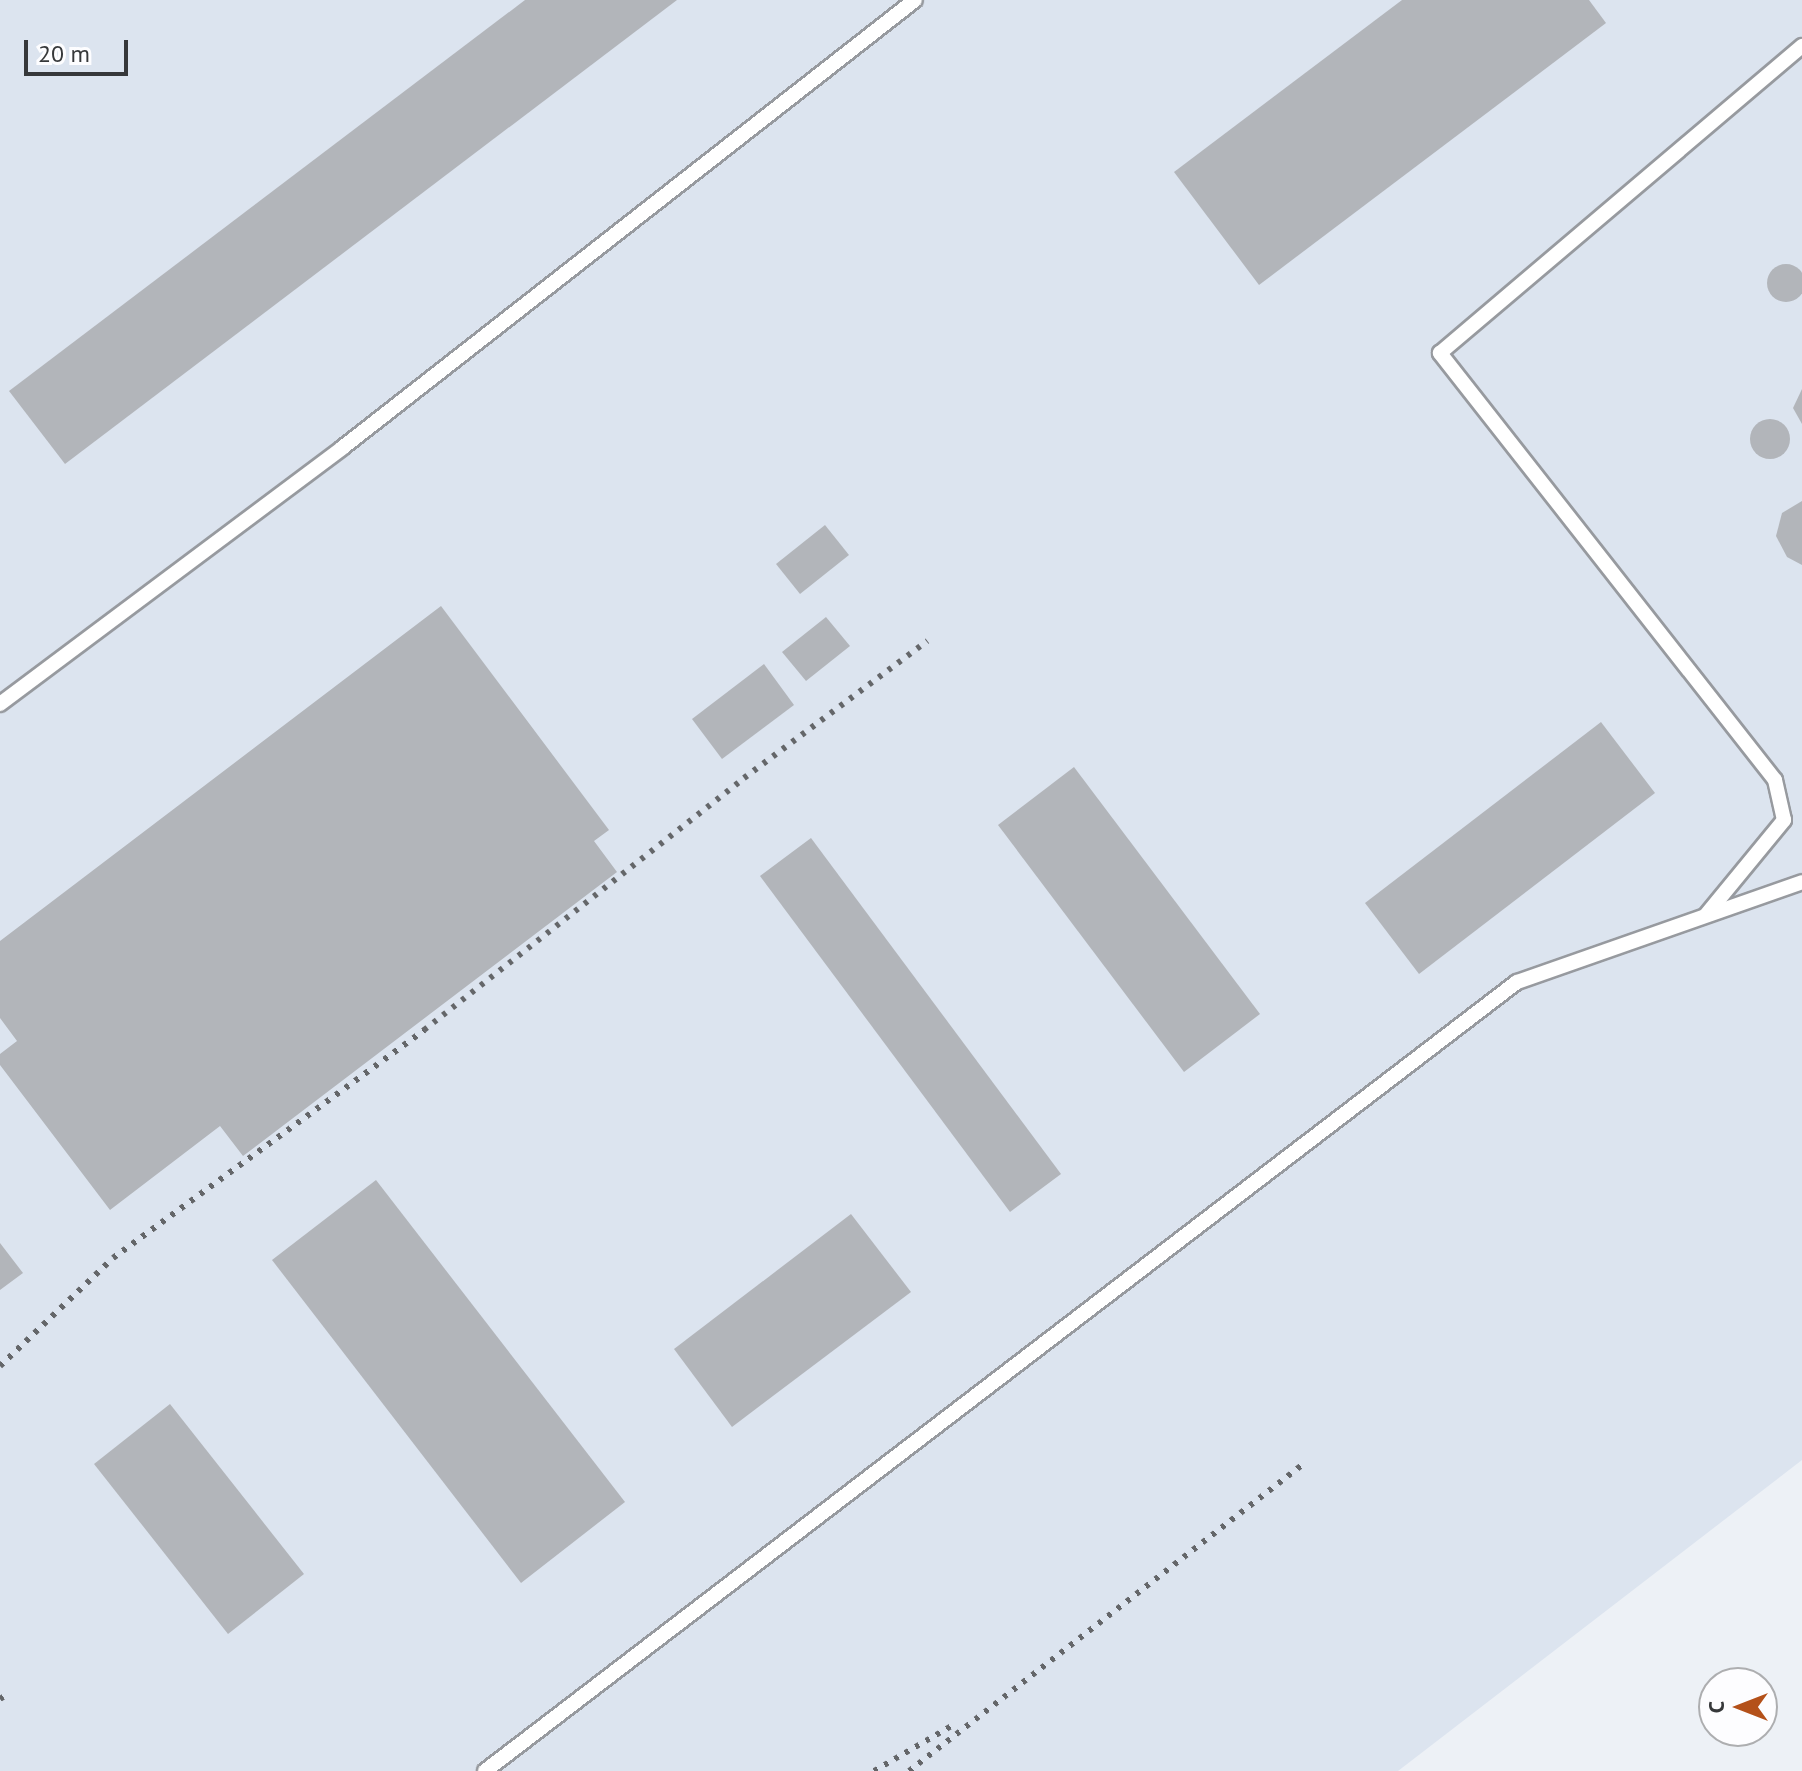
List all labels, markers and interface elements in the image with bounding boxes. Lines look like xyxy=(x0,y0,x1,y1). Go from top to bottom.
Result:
scale bar xyxy=(28,24,132,74)
text: 20 m xyxy=(38,38,90,69)
north arrow xyxy=(1698,1667,1778,1747)
text: С xyxy=(1702,1701,1730,1713)

